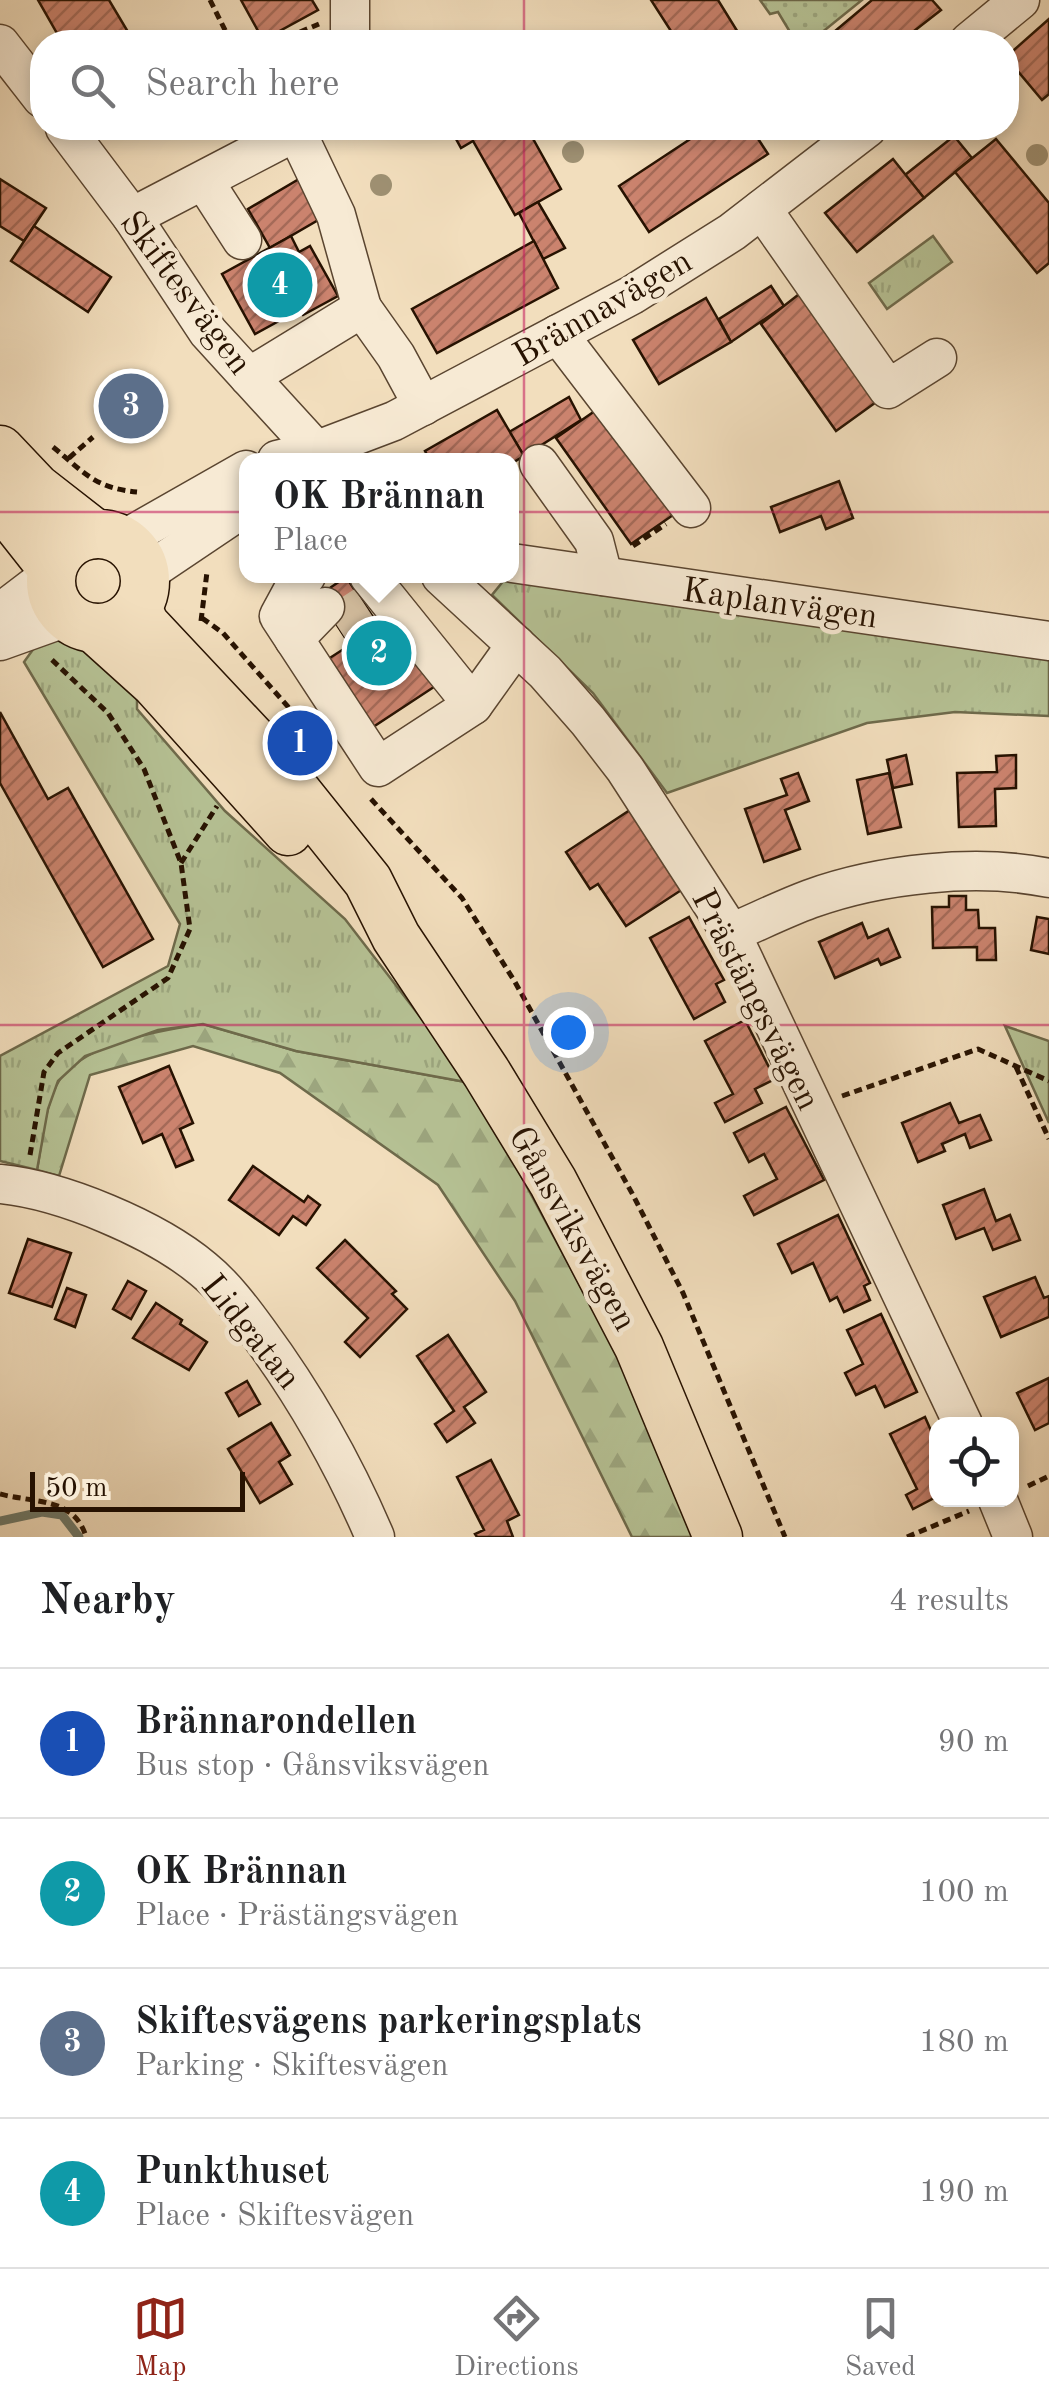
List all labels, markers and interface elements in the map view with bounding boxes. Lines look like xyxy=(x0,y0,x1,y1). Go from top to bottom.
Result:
search box xyxy=(30,30,1019,140)
icon: search xyxy=(65,58,120,113)
text: Search here xyxy=(145,66,340,104)
street label: Skiftesvägen xyxy=(113,205,257,382)
street label: Brännavägen xyxy=(508,244,698,374)
pin: 4 xyxy=(248,248,312,322)
pin: 3 xyxy=(98,368,164,444)
popup xyxy=(239,453,519,583)
text: OK Brännan xyxy=(273,479,485,517)
text: Place xyxy=(273,526,348,558)
street label: Kaplanvägen xyxy=(680,573,880,636)
pin: 2 xyxy=(346,616,412,690)
pin: 1 xyxy=(268,706,332,780)
street label: Prästängsvägen xyxy=(684,884,826,1116)
your location xyxy=(543,1007,594,1058)
street label: Gånsviksvägen xyxy=(501,1121,642,1337)
street label: Lidgatan xyxy=(194,1269,306,1396)
map controls xyxy=(929,1417,1019,1507)
button: locate xyxy=(929,1417,1019,1507)
scale bar xyxy=(30,1467,245,1512)
text: 50 m xyxy=(45,1475,108,1503)
text: Nearby xyxy=(40,1581,176,1623)
text: 4 results xyxy=(889,1586,1009,1618)
text: Brännarondellen xyxy=(135,1704,417,1742)
text: 1 xyxy=(63,1727,82,1759)
text: 90 m xyxy=(938,1727,1009,1759)
text: Bus stop · Gånsviksvägen xyxy=(135,1751,490,1783)
text: OK Brännan xyxy=(135,1854,347,1892)
text: 2 xyxy=(63,1877,82,1909)
text: 100 m xyxy=(919,1877,1009,1909)
text: Place · Prästängsvägen xyxy=(135,1901,459,1933)
text: Skiftesvägens parkeringsplats xyxy=(135,2004,642,2042)
text: 3 xyxy=(63,2027,82,2059)
text: 180 m xyxy=(919,2027,1009,2059)
text: Parking · Skiftesvägen xyxy=(135,2051,449,2083)
text: Punkthuset xyxy=(135,2154,329,2192)
text: 4 xyxy=(63,2177,82,2209)
text: 190 m xyxy=(919,2177,1009,2209)
text: Place · Skiftesvägen xyxy=(135,2201,414,2233)
tab: Map xyxy=(133,2291,188,2386)
tab: Directions xyxy=(454,2291,579,2386)
tab: Saved xyxy=(845,2291,916,2386)

